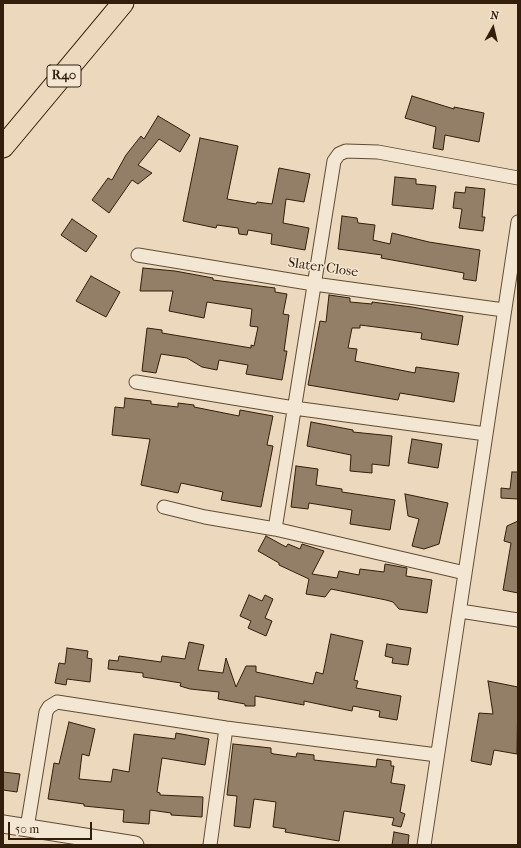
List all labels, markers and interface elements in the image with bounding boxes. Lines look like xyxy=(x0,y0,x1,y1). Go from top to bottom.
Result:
north arrow xyxy=(473,8,513,48)
text: N xyxy=(490,9,500,23)
road number: R40 xyxy=(47,65,81,87)
street label: Slater Close xyxy=(287,255,359,281)
scale bar xyxy=(10,814,94,840)
text: 50 m xyxy=(15,822,39,836)

